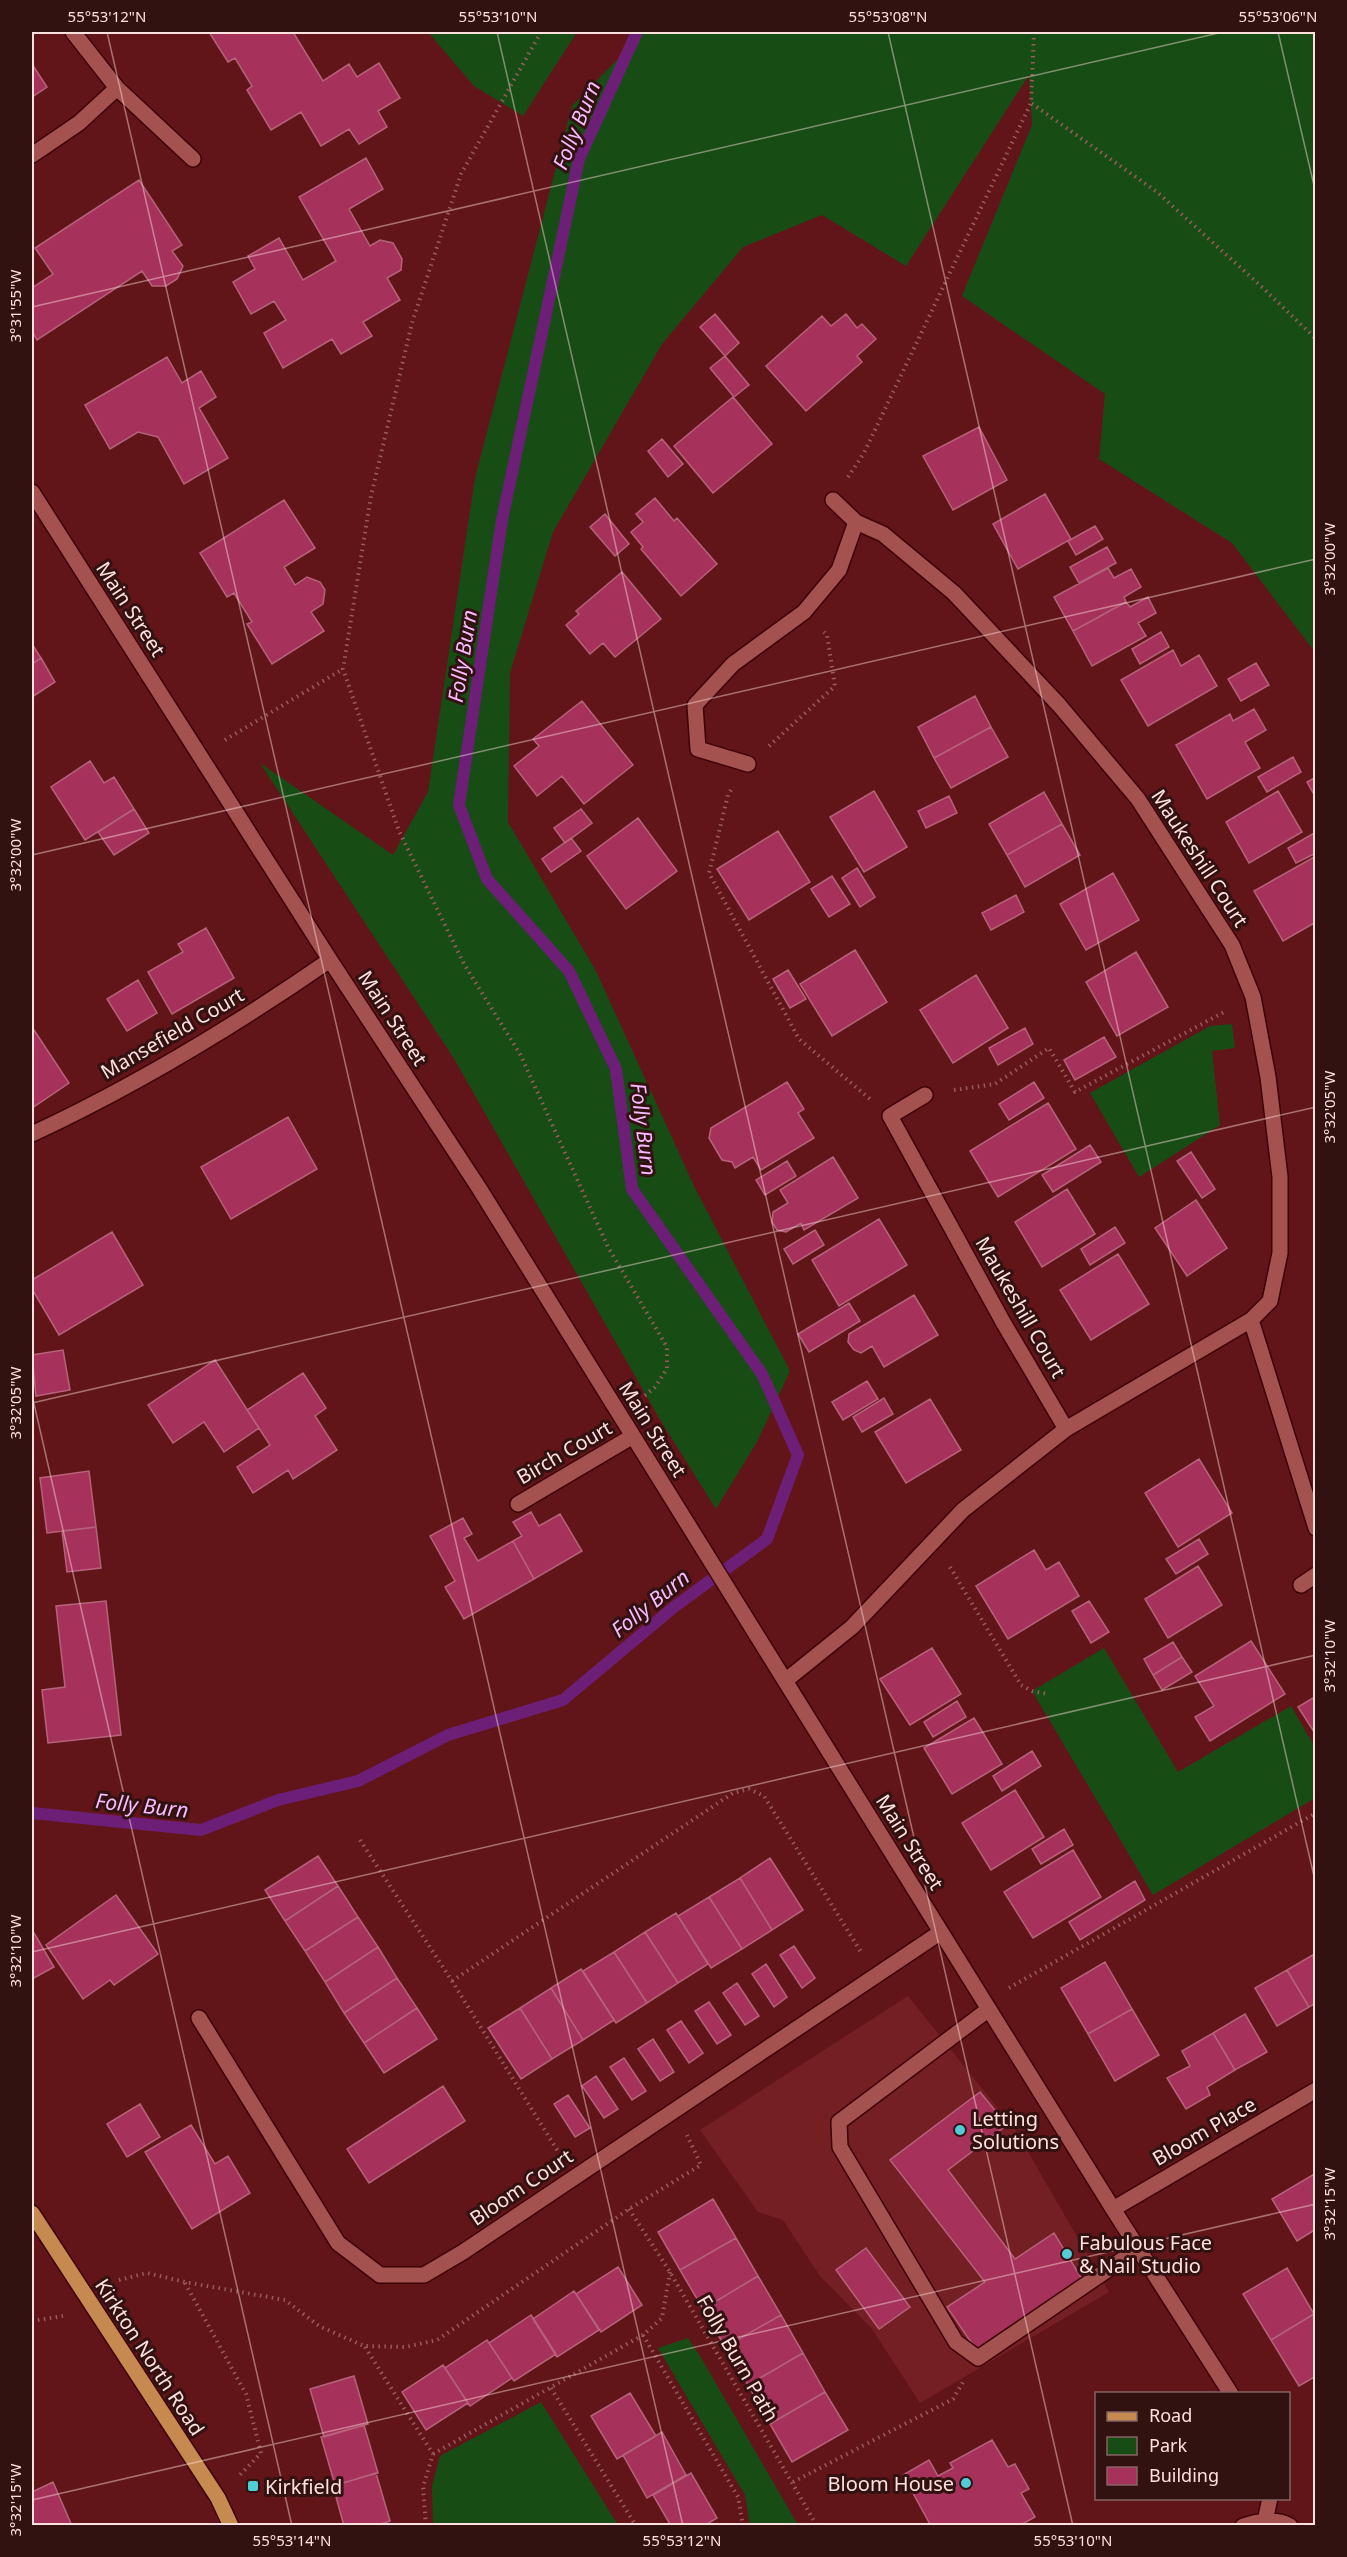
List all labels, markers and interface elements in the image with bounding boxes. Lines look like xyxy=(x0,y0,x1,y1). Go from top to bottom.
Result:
text: 55°53'12"N xyxy=(68,6,146,26)
text: 55°53'10"N xyxy=(459,6,537,26)
text: 55°53'08"N xyxy=(849,6,927,26)
text: 55°53'06"N xyxy=(1239,6,1317,26)
water label: Folly Burn xyxy=(546,77,606,173)
text: 3°31'55"W xyxy=(5,269,25,343)
text: 3°32'00"W xyxy=(1319,522,1339,596)
street label: Main Street xyxy=(90,556,172,662)
water label: Folly Burn xyxy=(441,608,483,704)
street label: Maukeshill Court xyxy=(1145,784,1255,932)
text: 3°32'00"W xyxy=(5,818,25,892)
street label: Main Street xyxy=(352,965,434,1071)
street label: Mansefield Court xyxy=(95,981,249,1085)
text: 3°32'05"W xyxy=(1319,1070,1339,1144)
water label: Folly Burn xyxy=(624,1081,664,1177)
street label: Maukeshill Court xyxy=(970,1231,1072,1383)
text: 3°32'05"W xyxy=(5,1366,25,1440)
street label: Main Street xyxy=(613,1376,693,1482)
street label: Birch Court xyxy=(511,1414,617,1490)
water label: Folly Burn xyxy=(605,1563,695,1643)
text: 3°32'10"W xyxy=(1319,1619,1339,1693)
water label: Folly Burn xyxy=(94,1786,190,1824)
street label: Main Street xyxy=(870,1789,950,1895)
text: 3°32'10"W xyxy=(5,1914,25,1988)
street label: Bloom Place xyxy=(1147,2090,1261,2172)
place label: Letting Solutions xyxy=(972,2105,1059,2155)
marker: Letting Solutions xyxy=(953,2123,967,2137)
street label: Bloom Court xyxy=(464,2143,578,2231)
text: 3°32'15"W xyxy=(1319,2167,1339,2241)
place label: Fabulous Face & Nail Studio xyxy=(1079,2229,1212,2279)
marker: Fabulous Face & Nail Studio xyxy=(1060,2247,1074,2261)
street label: Kirkton North Road xyxy=(89,2273,211,2441)
street label: Folly Burn Path xyxy=(691,2290,785,2426)
legend xyxy=(1095,2392,1290,2500)
text: Road xyxy=(1149,2403,1192,2427)
text: Park xyxy=(1149,2433,1187,2457)
text: 3°32'15"W xyxy=(5,2463,25,2537)
text: Building xyxy=(1149,2463,1219,2487)
place label: Bloom House xyxy=(828,2470,954,2497)
place label: Kirkfield xyxy=(265,2473,342,2500)
marker: Bloom House xyxy=(959,2476,973,2490)
marker: Kirkfield xyxy=(246,2479,260,2493)
text: 55°53'14"N xyxy=(253,2530,331,2550)
text: 55°53'12"N xyxy=(643,2530,721,2550)
text: 55°53'10"N xyxy=(1034,2530,1112,2550)

